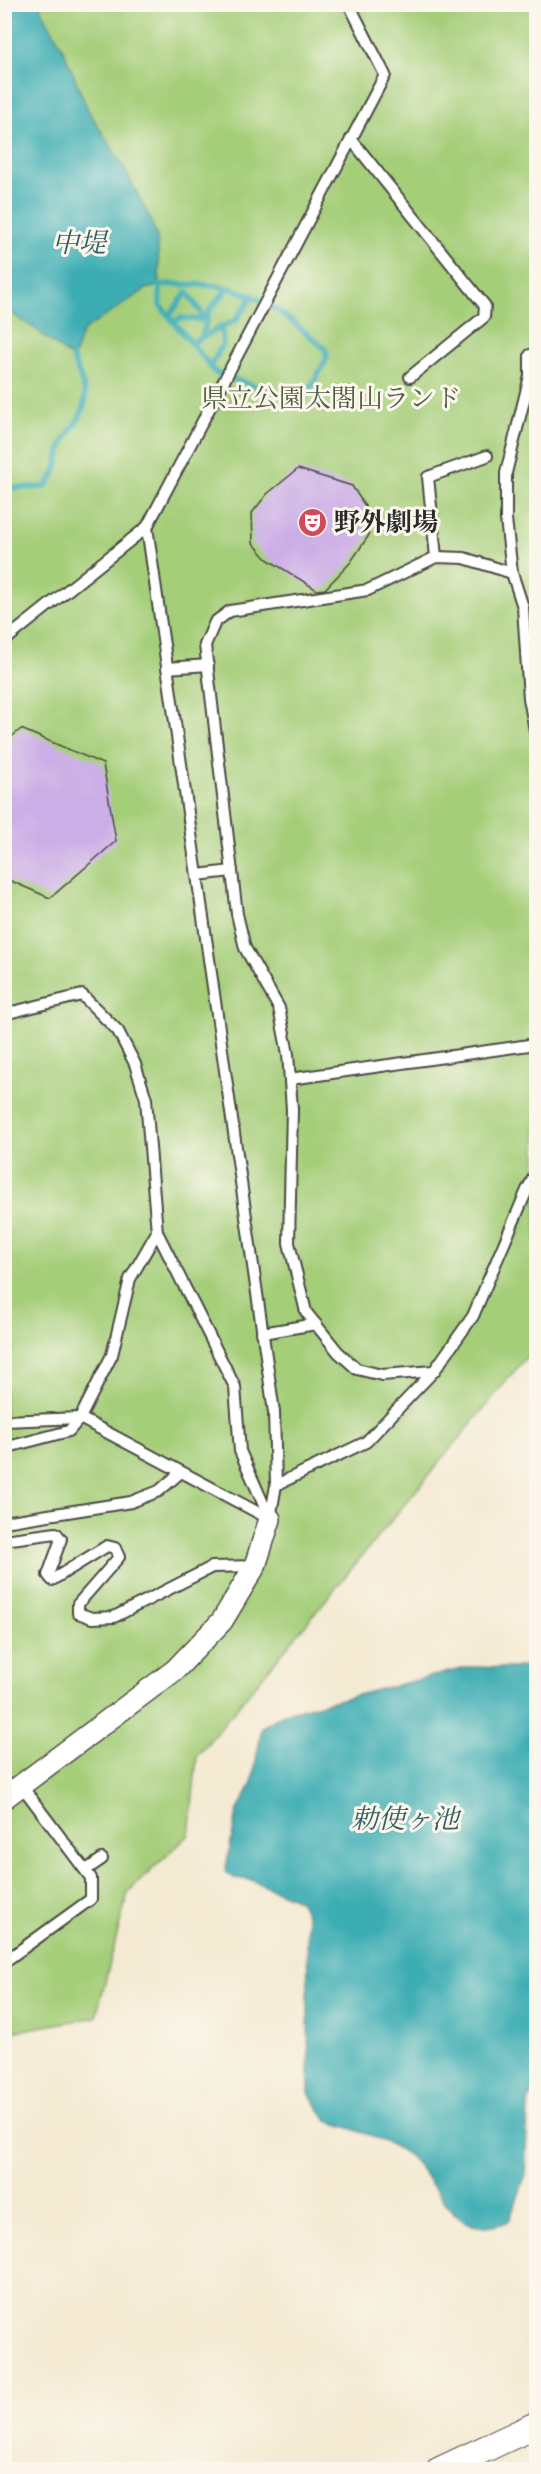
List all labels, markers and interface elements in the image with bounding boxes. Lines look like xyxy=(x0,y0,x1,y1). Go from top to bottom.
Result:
water label: 中堤 xyxy=(52,225,109,262)
park label: 県立公園太閤山ランド xyxy=(201,381,461,416)
place label: 野外劇場 xyxy=(334,505,438,540)
theatre icon: 野外劇場 xyxy=(297,506,329,538)
water label: 勅使ヶ池 xyxy=(351,1801,462,1838)

